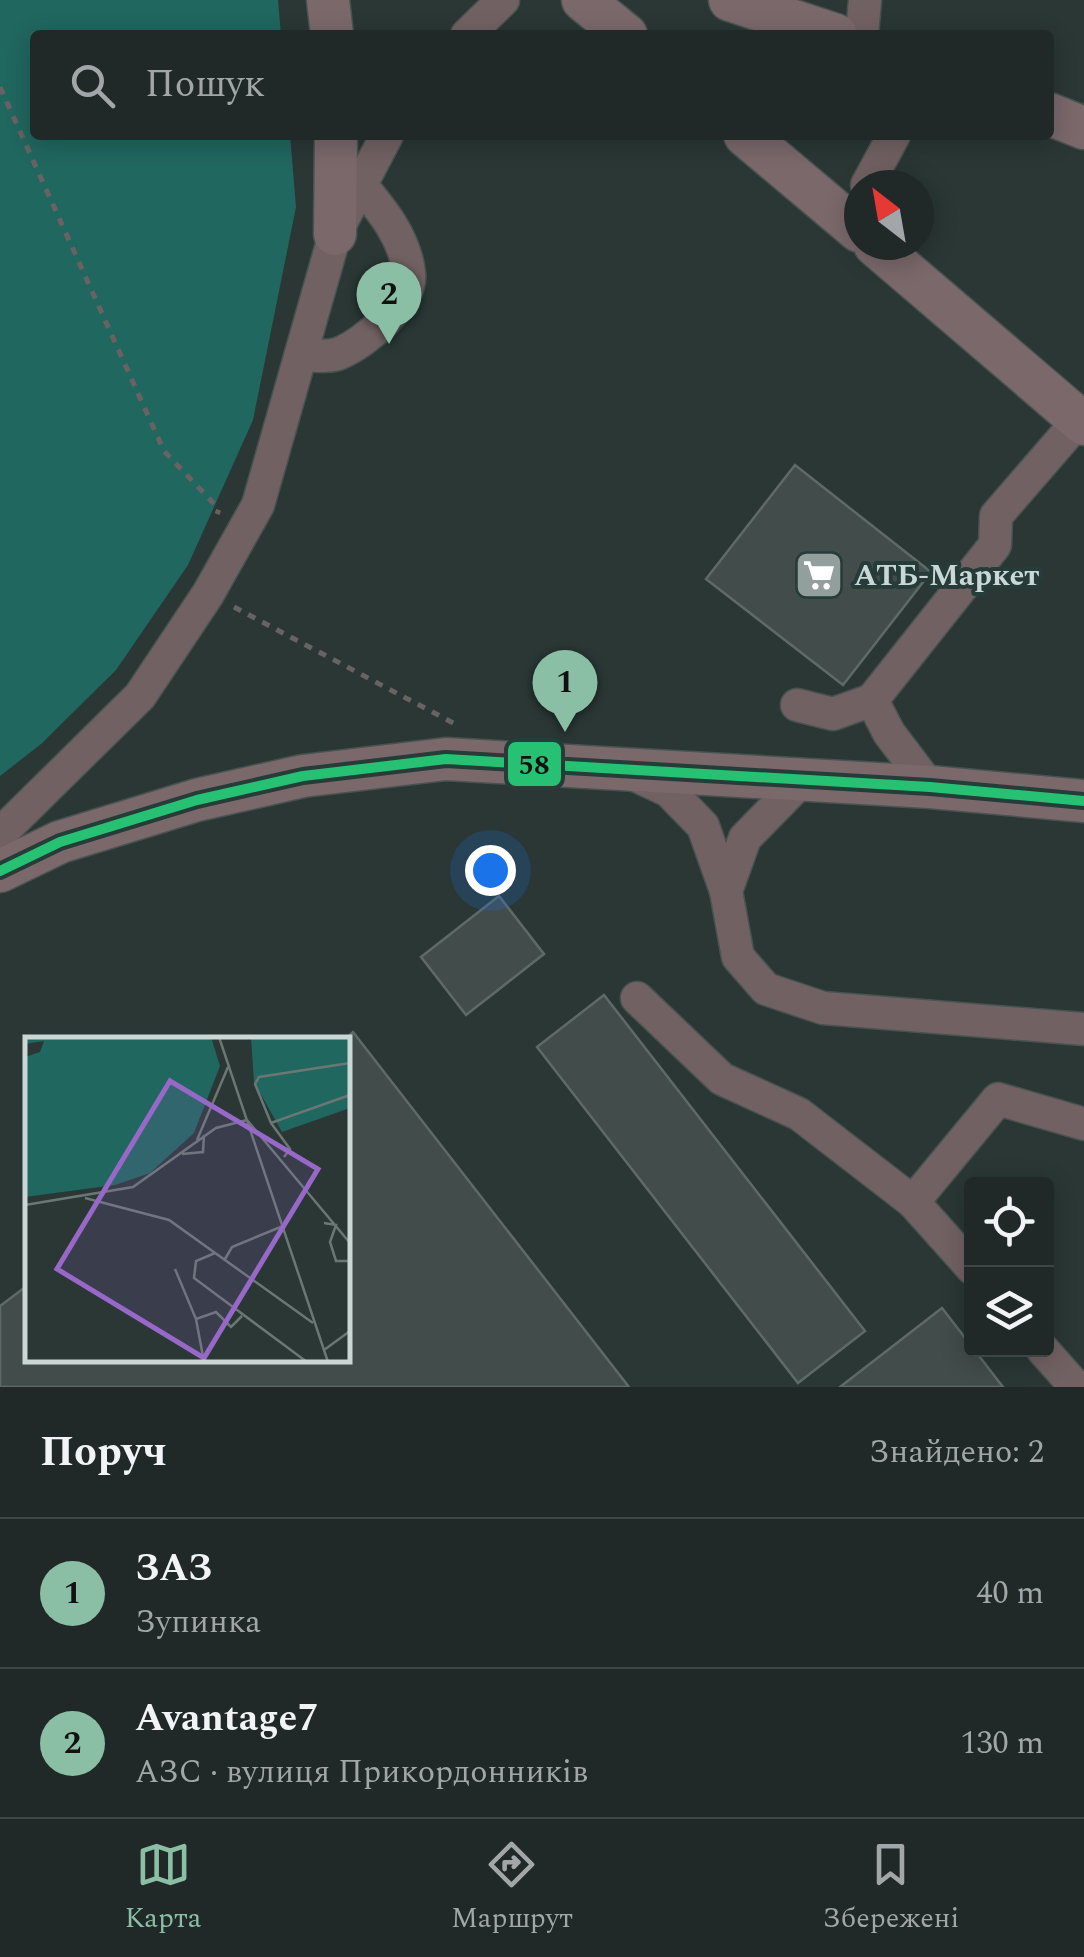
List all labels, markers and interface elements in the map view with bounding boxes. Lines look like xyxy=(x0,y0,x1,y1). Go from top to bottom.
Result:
search box xyxy=(30,30,1054,140)
text: Пошук xyxy=(145,56,265,114)
icon: search xyxy=(65,58,120,113)
north arrow xyxy=(844,170,934,260)
pin: 2 xyxy=(356,262,422,344)
supermarket icon: АТБ-Маркет xyxy=(793,549,845,601)
place label: АТБ-Маркет xyxy=(854,553,1039,599)
pin: 1 xyxy=(532,650,598,732)
line badge: 58 xyxy=(506,740,563,788)
text: 58 xyxy=(518,744,550,787)
your location xyxy=(465,845,516,896)
inset map xyxy=(25,1037,350,1362)
map controls xyxy=(964,1177,1054,1357)
button: locate xyxy=(964,1177,1054,1267)
button: layers xyxy=(964,1267,1054,1357)
text: Поруч xyxy=(40,1421,167,1484)
text: Знайдено: 2 xyxy=(869,1428,1044,1477)
text: ЗАЗ xyxy=(135,1540,212,1598)
text: 1 xyxy=(64,1569,81,1618)
text: 40 m xyxy=(976,1569,1044,1618)
text: Зупинка xyxy=(135,1598,261,1647)
text: Avantage7 xyxy=(135,1690,319,1748)
text: 2 xyxy=(64,1719,81,1768)
text: 130 m xyxy=(960,1719,1044,1768)
text: АЗС · вулиця Прикордонників xyxy=(135,1748,588,1797)
tab: Карта xyxy=(125,1837,201,1940)
tab: Маршрут xyxy=(451,1837,573,1940)
tab: Збережені xyxy=(823,1837,959,1940)

